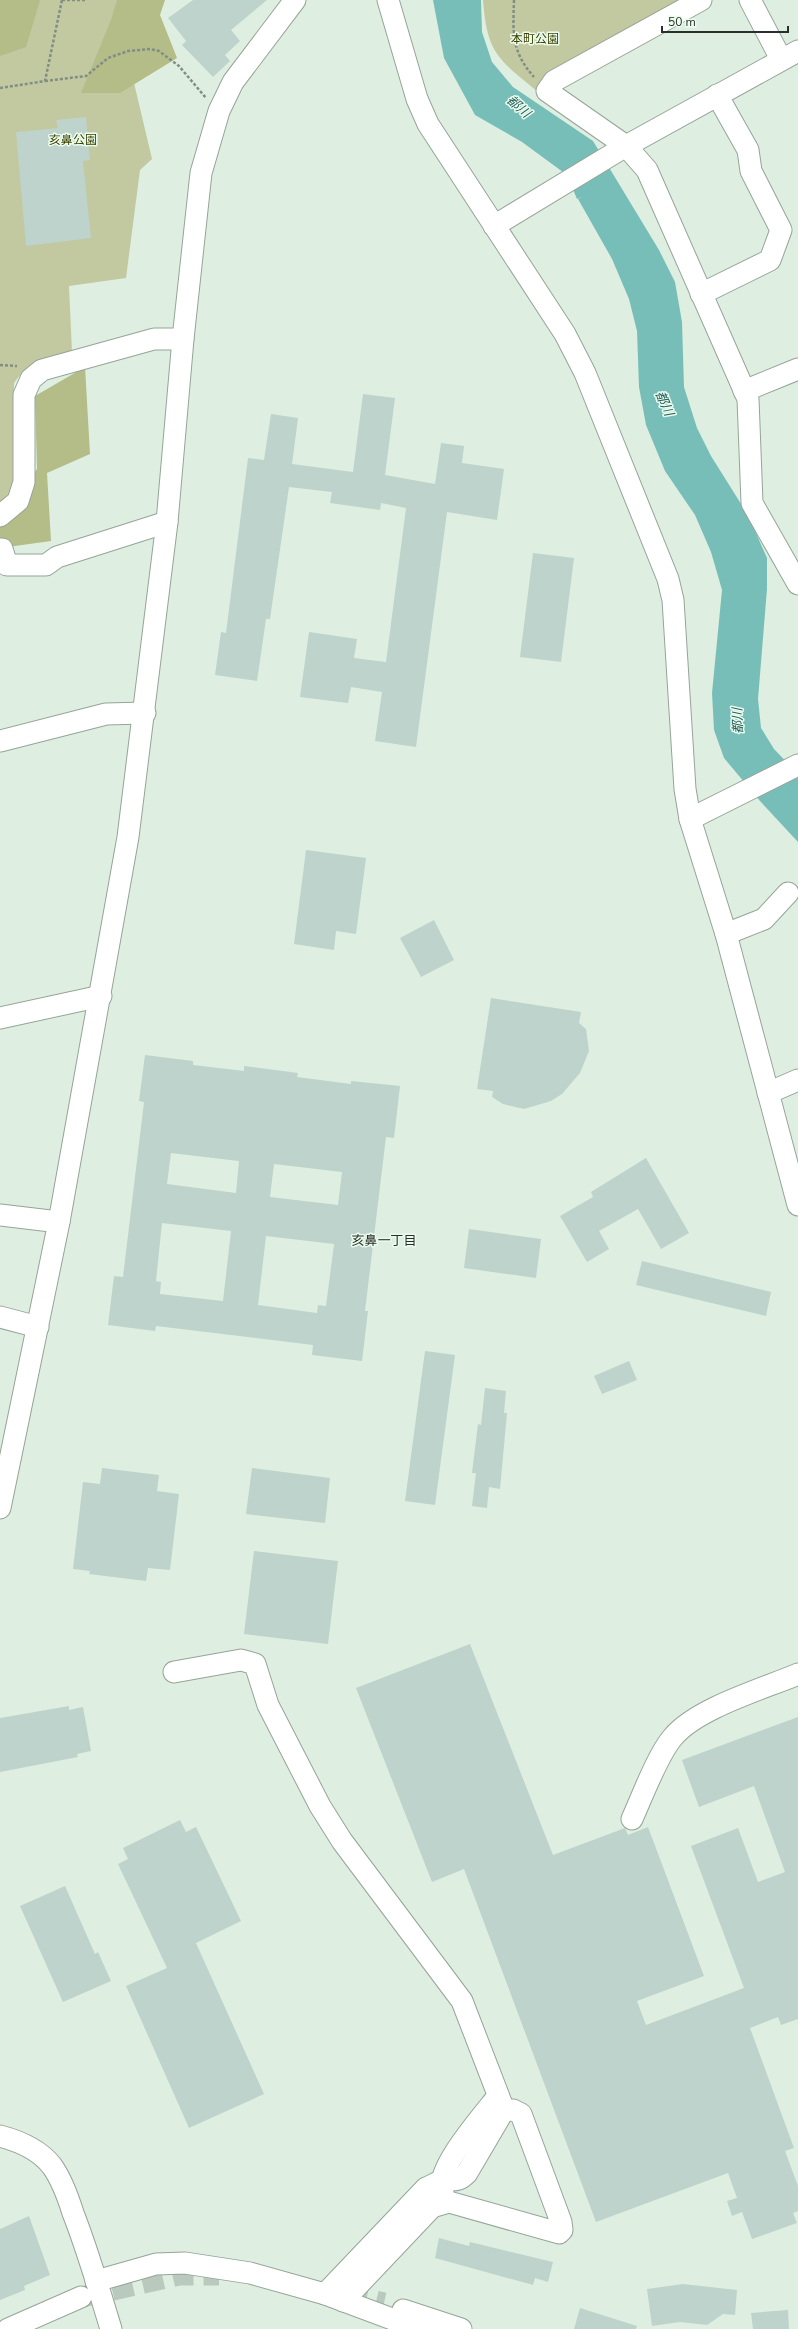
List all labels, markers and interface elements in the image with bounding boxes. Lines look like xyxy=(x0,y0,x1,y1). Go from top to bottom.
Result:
scale bar xyxy=(662,8,788,34)
text: 50 m xyxy=(668,14,696,30)
park label: 本町公園 xyxy=(511,31,559,47)
water label: 都川 xyxy=(503,91,536,123)
park label: 亥鼻公園 xyxy=(49,132,97,148)
water label: 都川 xyxy=(651,388,678,421)
water label: 都川 xyxy=(728,706,747,734)
district label: 亥鼻一丁目 xyxy=(351,1232,417,1250)

